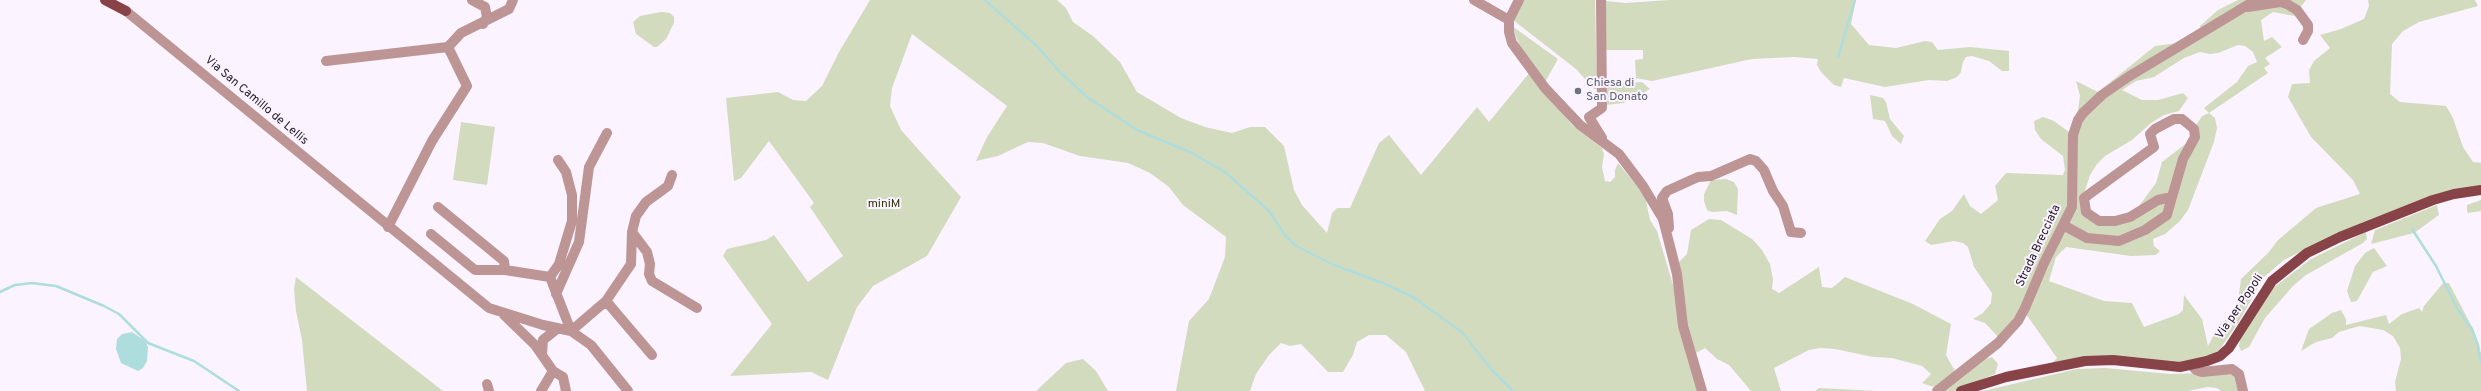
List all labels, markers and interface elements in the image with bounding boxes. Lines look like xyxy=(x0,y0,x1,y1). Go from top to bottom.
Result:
street label: Via San Camillo de Lellis xyxy=(201,54,311,148)
place label: Chiesa di San Donato xyxy=(1586,77,1648,105)
marker: Chiesa di San Donato xyxy=(1573,86,1583,96)
park label: miniM xyxy=(868,198,900,212)
street label: Strada Brecciata xyxy=(2014,203,2064,289)
street label: Via per Popoli xyxy=(2213,272,2267,342)

